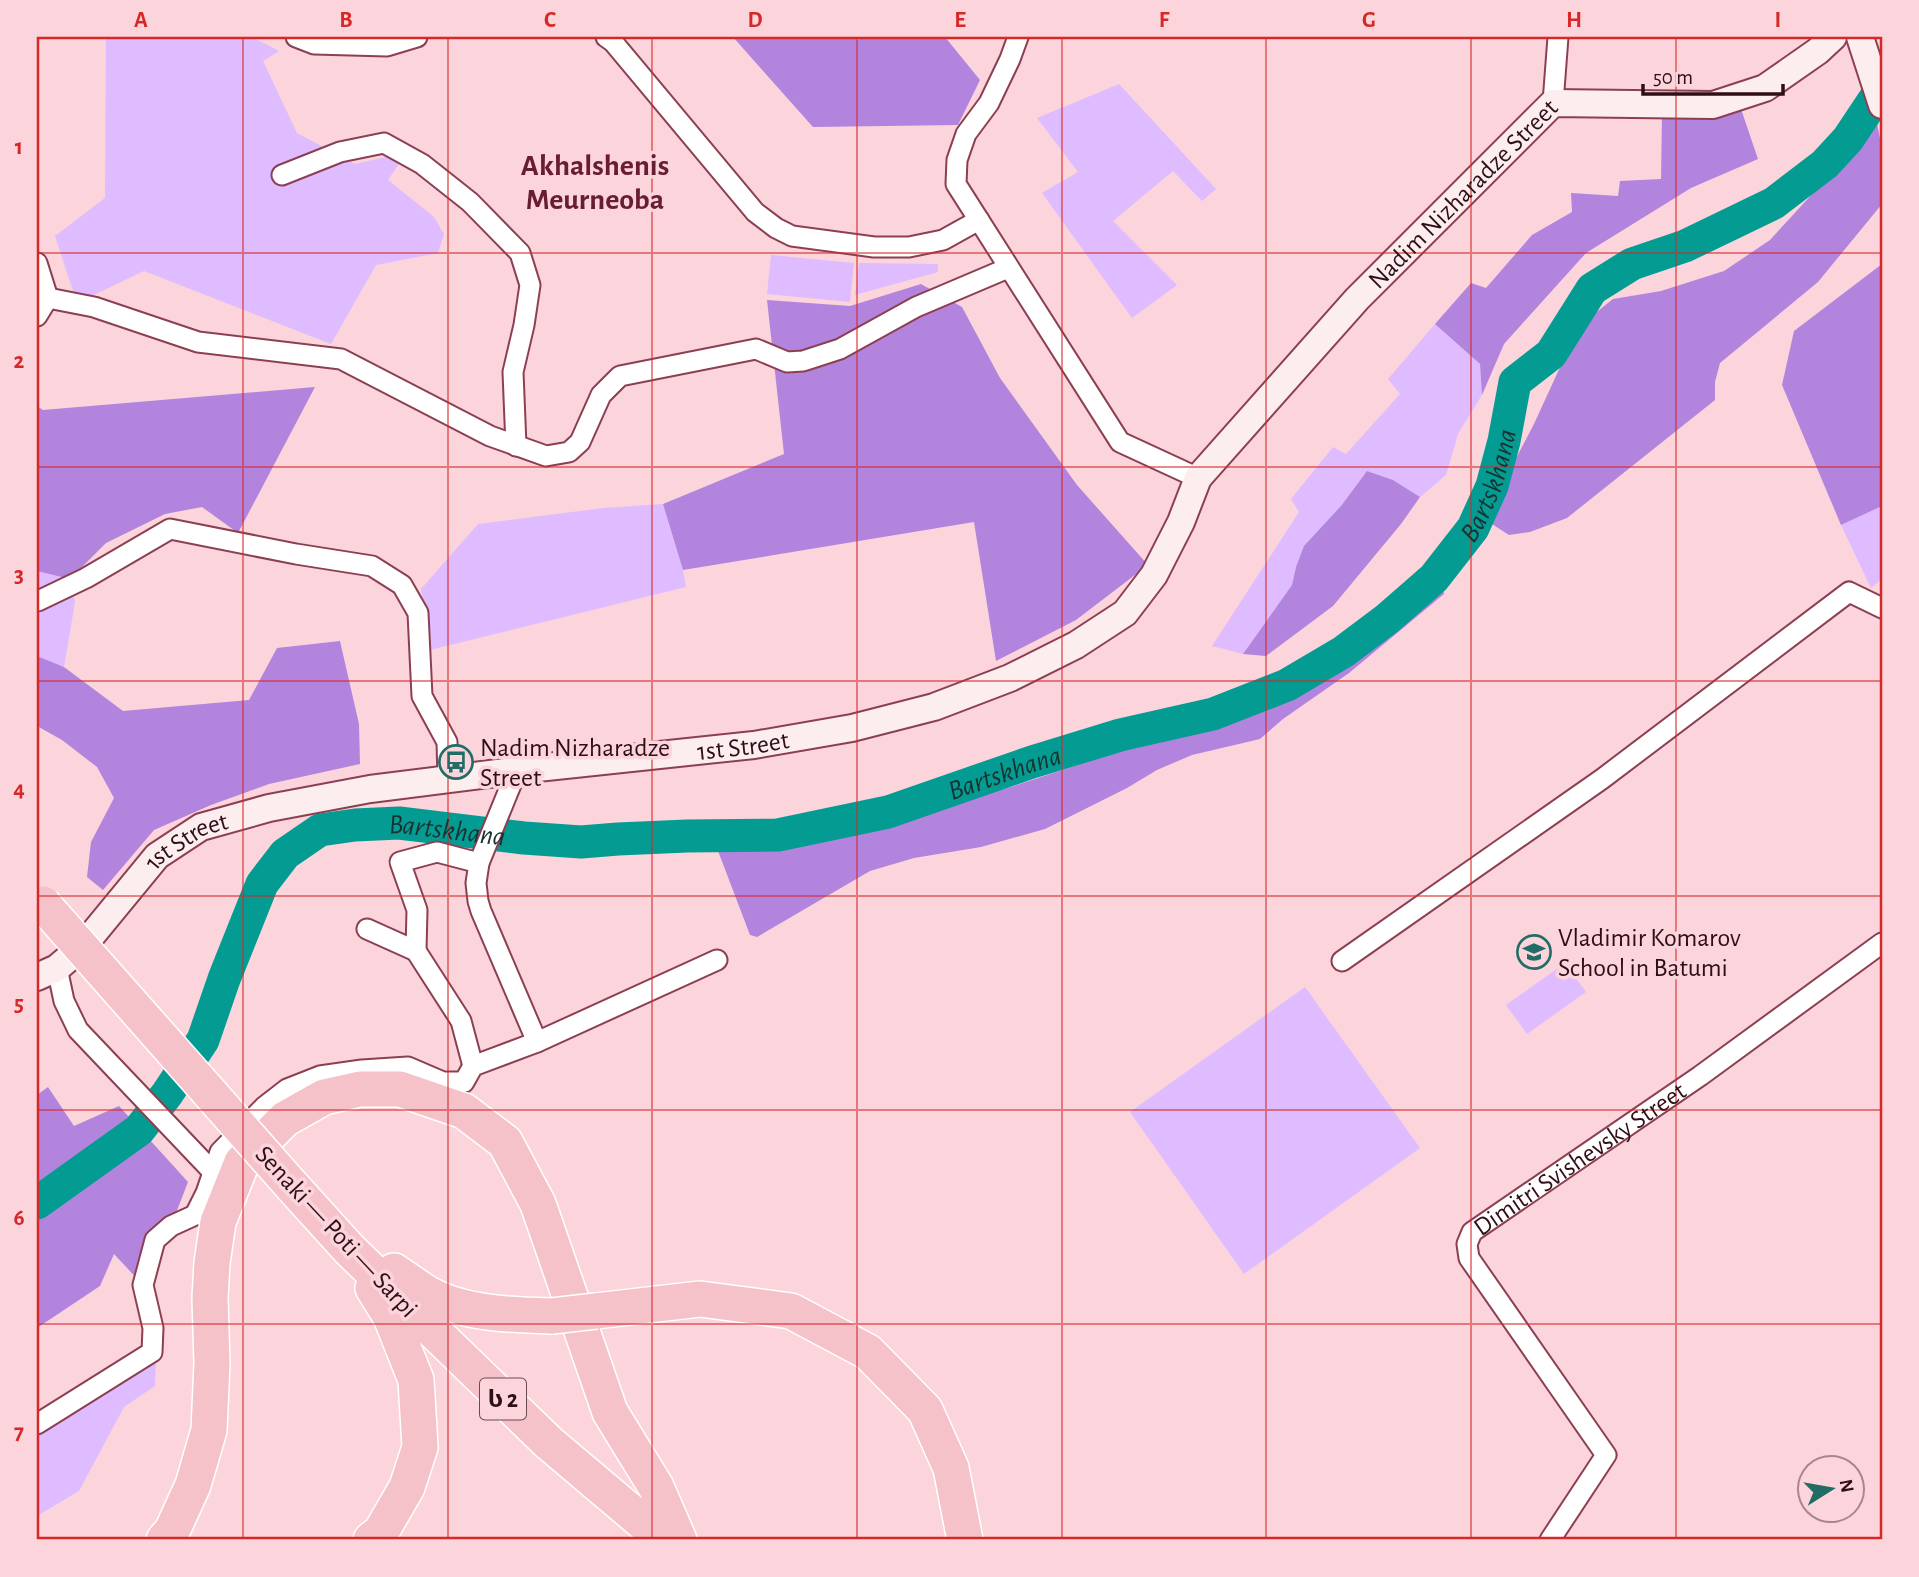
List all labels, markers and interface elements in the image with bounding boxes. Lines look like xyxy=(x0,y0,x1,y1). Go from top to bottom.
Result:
text: A xyxy=(134,9,148,32)
text: B xyxy=(339,9,353,32)
text: C xyxy=(544,9,556,32)
text: D xyxy=(747,9,763,32)
text: E xyxy=(954,9,966,32)
text: F xyxy=(1159,9,1170,32)
text: G xyxy=(1362,9,1376,32)
text: H xyxy=(1566,9,1582,32)
text: I xyxy=(1775,9,1781,32)
scale bar xyxy=(1643,52,1783,96)
text: 50 m xyxy=(1653,67,1693,88)
street label: Nadim Nizharadze Street xyxy=(1364,95,1563,294)
text: 1 xyxy=(15,136,23,159)
district label: Akhalshenis Meurneoba xyxy=(521,151,669,215)
text: 2 xyxy=(14,350,25,373)
water label: Bartskhana xyxy=(1456,427,1522,548)
text: 3 xyxy=(14,564,24,587)
street label: 1st Street xyxy=(696,727,791,765)
place label: Nadim Nizharadze Street xyxy=(480,735,670,791)
water label: Bartskhana xyxy=(945,742,1065,806)
bus stop icon: Nadim Nizharadze Street xyxy=(437,743,475,781)
text: 4 xyxy=(13,778,25,801)
street label: 1st Street xyxy=(140,808,231,875)
water label: Bartskhana xyxy=(388,811,507,852)
place label: Vladimir Komarov School in Batumi xyxy=(1558,925,1741,981)
school or university icon: Vladimir Komarov School in Batumi xyxy=(1515,933,1553,971)
text: 5 xyxy=(14,993,24,1016)
street label: Dimitri Svishevsky Street xyxy=(1469,1078,1691,1241)
street label: Senaki — Poti — Sarpi xyxy=(250,1141,422,1322)
text: 6 xyxy=(13,1207,25,1230)
road number: ს 2 xyxy=(480,1378,526,1420)
text: 7 xyxy=(14,1421,24,1444)
north arrow xyxy=(1797,1454,1867,1524)
text: N xyxy=(1836,1478,1857,1494)

